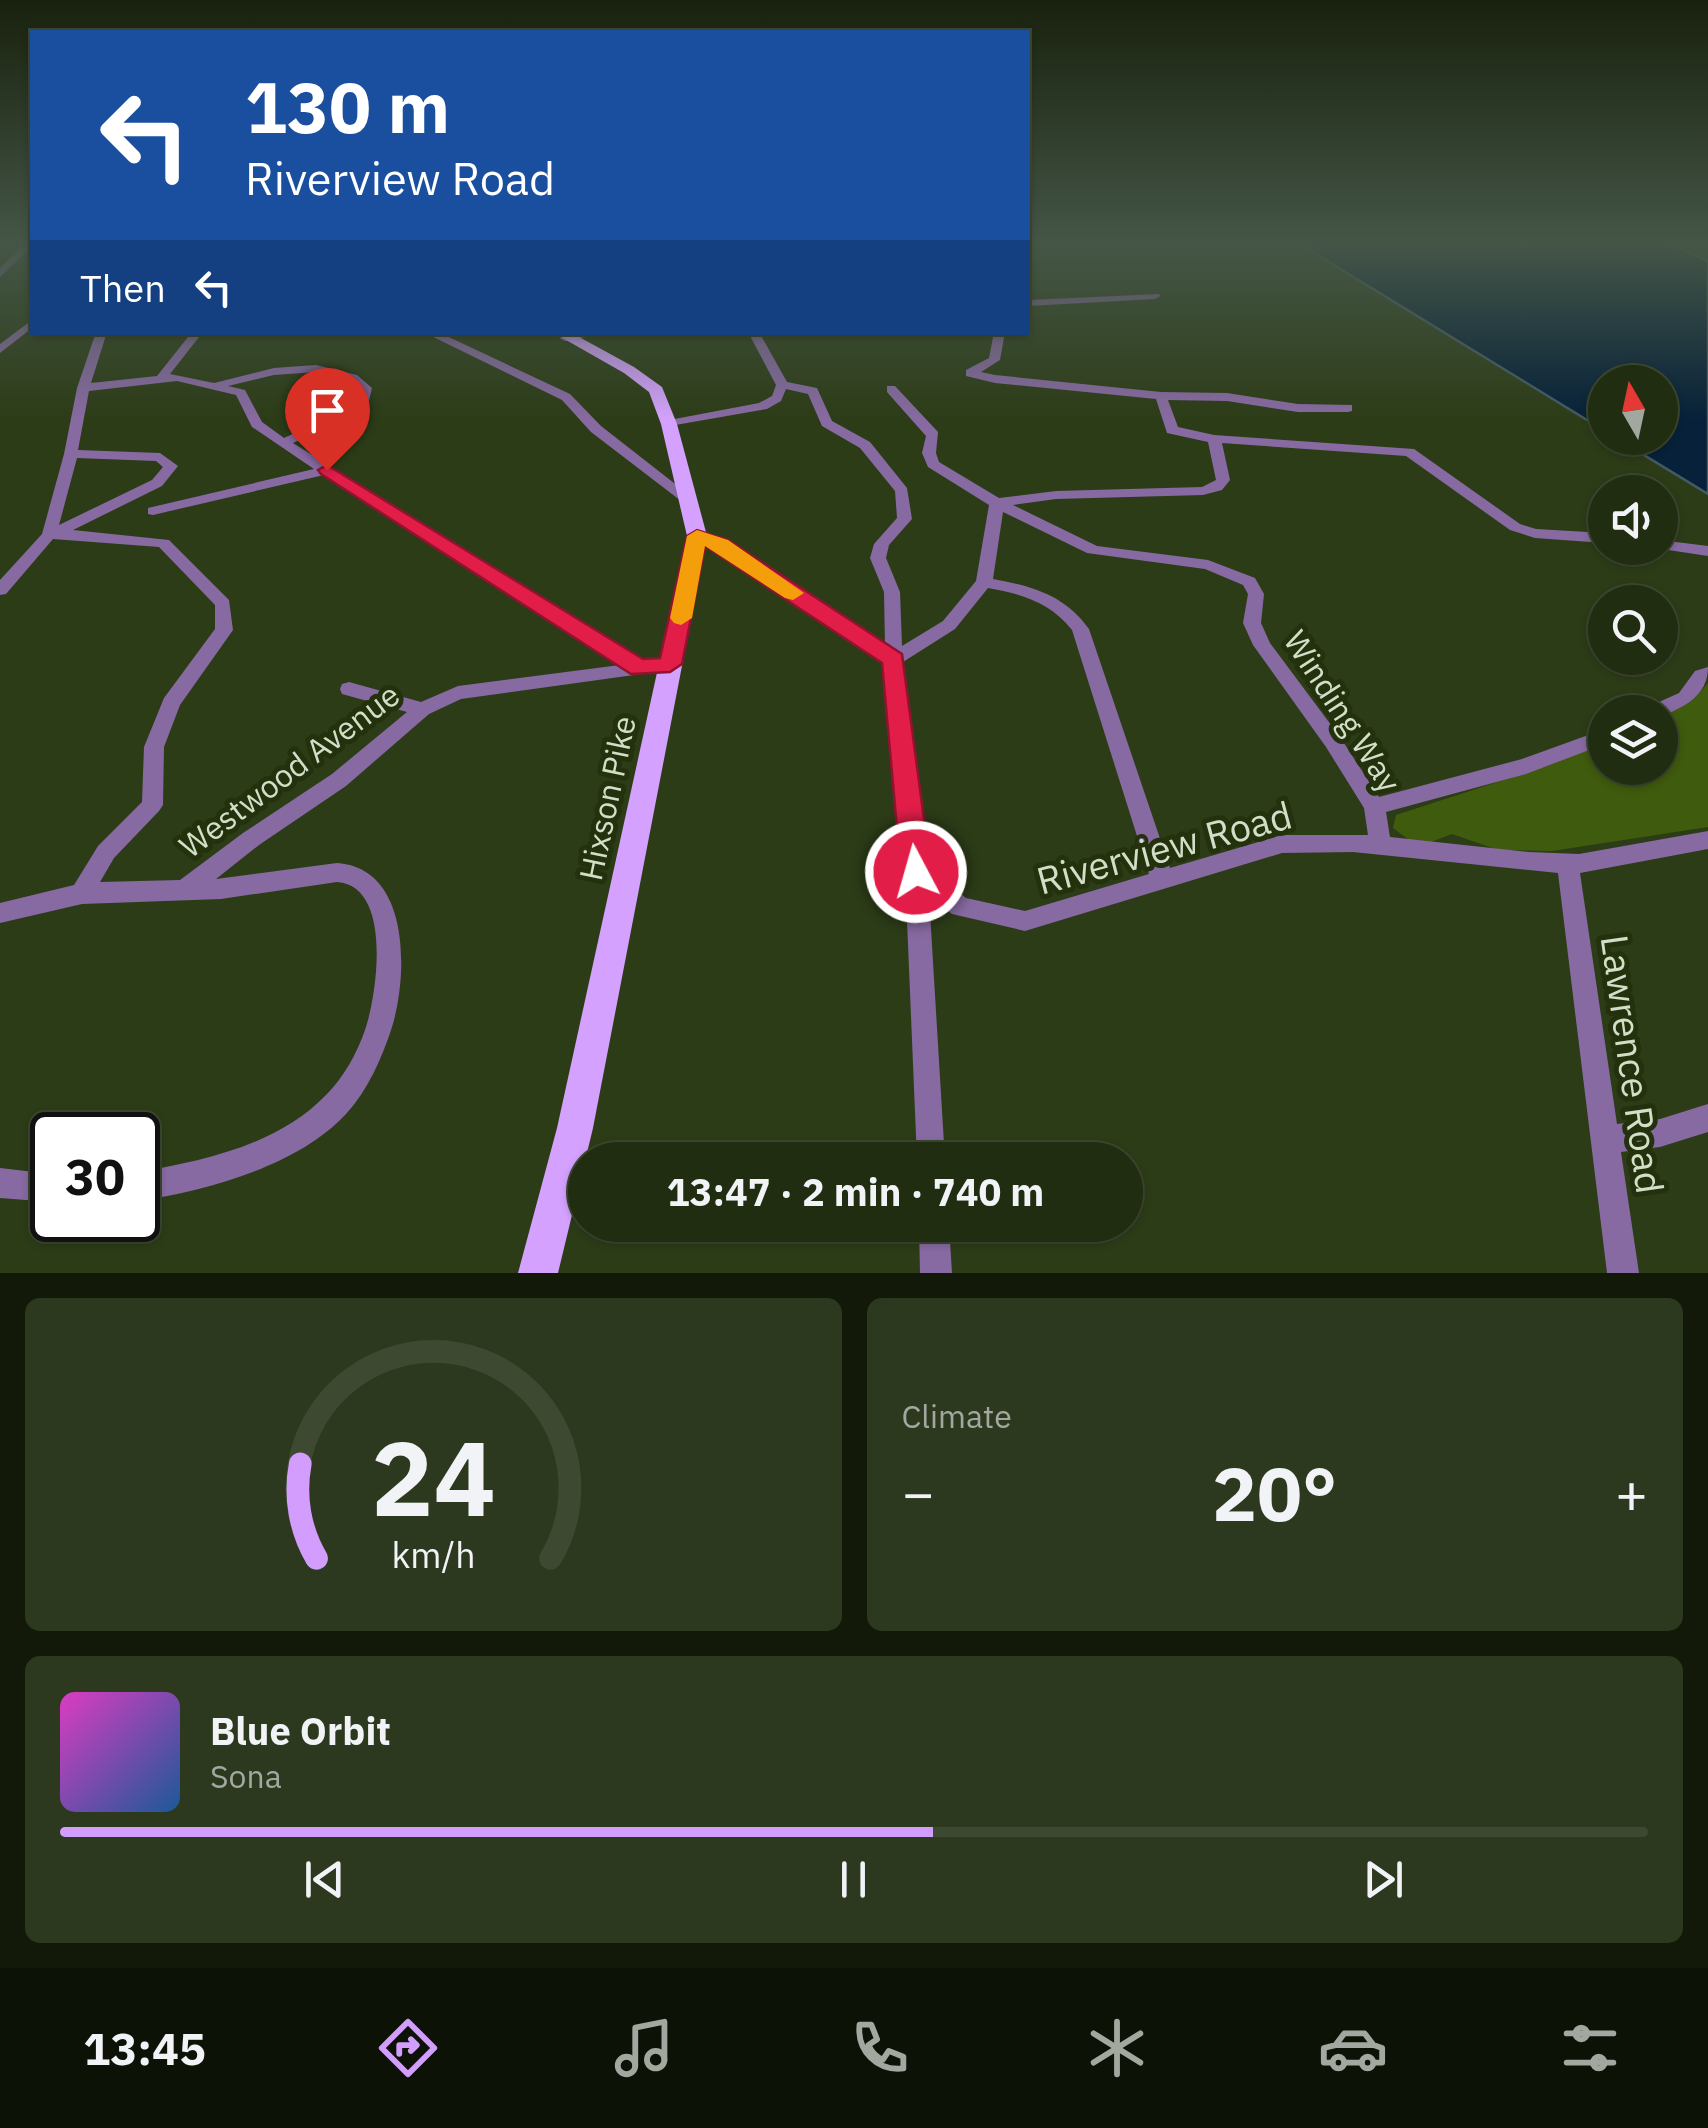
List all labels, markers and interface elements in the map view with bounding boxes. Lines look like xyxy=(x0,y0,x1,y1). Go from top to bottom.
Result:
text: 130 m xyxy=(245,61,450,152)
icon: left xyxy=(80,70,210,200)
text: Riverview Road xyxy=(245,149,555,207)
icon: left xyxy=(186,260,241,315)
text: Then xyxy=(80,263,166,312)
north arrow xyxy=(1588,365,1678,455)
map controls xyxy=(1588,365,1678,785)
pin xyxy=(285,368,370,471)
icon: arrive xyxy=(300,383,355,438)
button: sound xyxy=(1588,475,1678,565)
button: search xyxy=(1588,585,1678,675)
street label: Winding Way xyxy=(1275,622,1411,800)
street label: Westwood Avenue xyxy=(170,673,408,867)
button: layers xyxy=(1588,695,1678,785)
street label: Hixson Pike xyxy=(569,712,645,884)
street label: Riverview Road xyxy=(1031,789,1297,905)
position arrow xyxy=(864,820,968,924)
street label: Lawrence Road xyxy=(1591,932,1675,1196)
speed limit sign: 30 xyxy=(30,1112,160,1242)
text: 13:47 · 2 min · 740 m xyxy=(667,1167,1044,1216)
text: Climate xyxy=(902,1395,1012,1437)
text: 24 xyxy=(371,1409,496,1545)
text: 20° xyxy=(1212,1444,1337,1542)
text: − xyxy=(902,1457,935,1528)
text: + xyxy=(1615,1457,1648,1528)
text: km/h xyxy=(391,1531,475,1578)
text: Blue Orbit xyxy=(210,1706,391,1755)
text: Sona xyxy=(210,1755,282,1797)
icon: previous xyxy=(297,1852,352,1907)
icon: pause xyxy=(826,1852,881,1907)
icon: next xyxy=(1356,1852,1411,1907)
icon: directions xyxy=(373,2013,443,2083)
icon: music xyxy=(609,2013,679,2083)
icon: phone xyxy=(845,2013,915,2083)
icon: climate xyxy=(1082,2013,1152,2083)
icon: car xyxy=(1318,2013,1388,2083)
icon: filters xyxy=(1555,2013,1625,2083)
text: 13:45 xyxy=(83,2019,206,2077)

